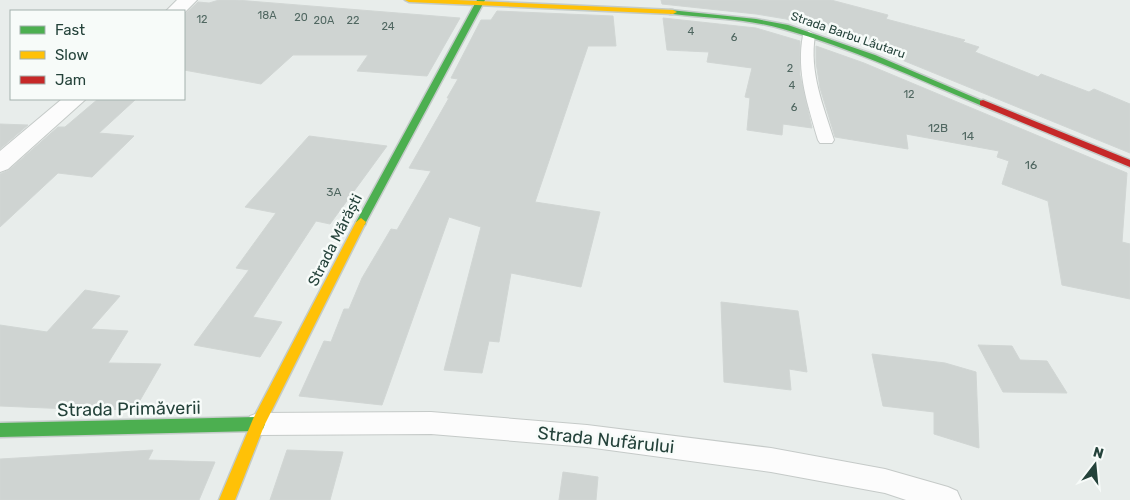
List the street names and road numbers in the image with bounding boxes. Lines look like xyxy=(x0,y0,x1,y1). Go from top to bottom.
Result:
street label: Strada Barbu Lăutaru xyxy=(789,9,907,61)
street label: Strada Mărăști xyxy=(304,191,366,289)
street label: Strada Primăverii xyxy=(57,397,201,421)
street label: Strada Nufărului xyxy=(537,422,675,458)

